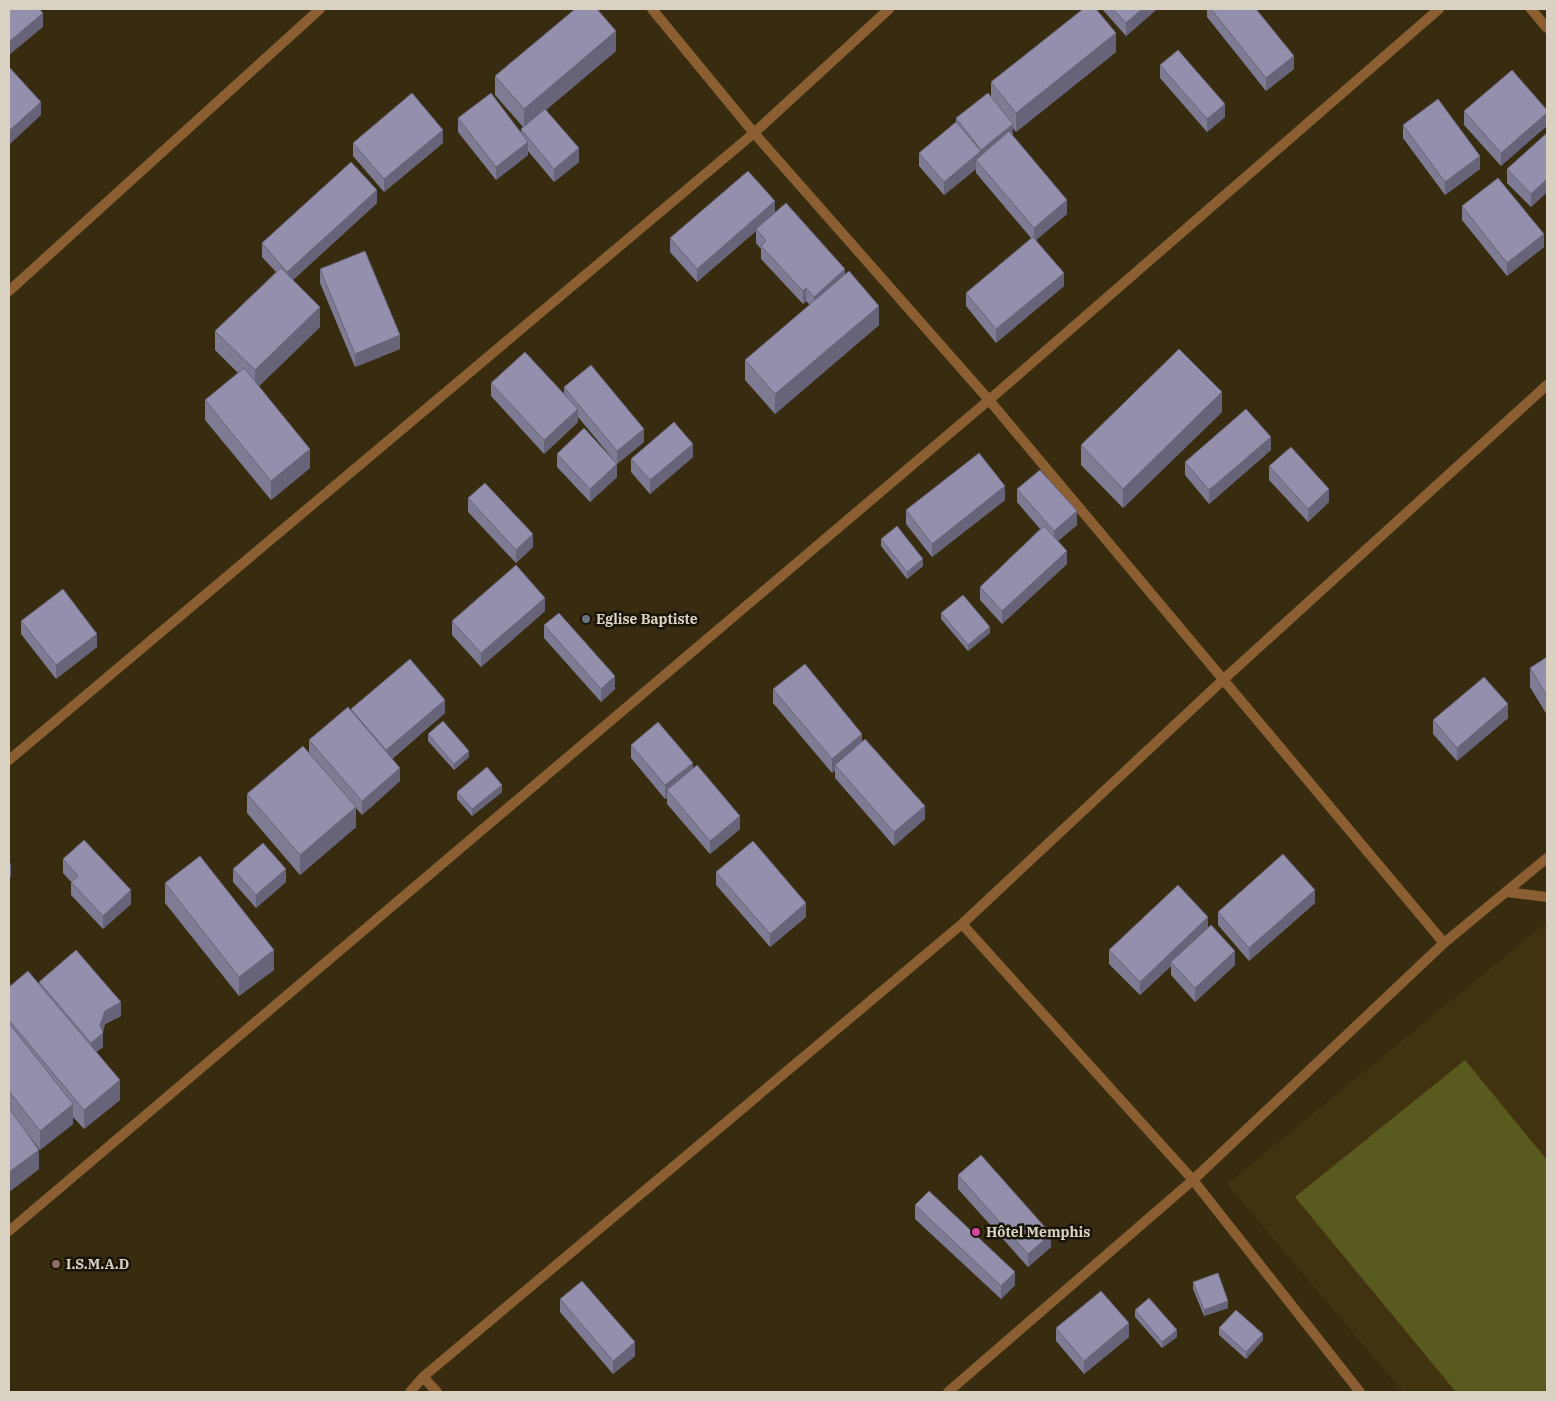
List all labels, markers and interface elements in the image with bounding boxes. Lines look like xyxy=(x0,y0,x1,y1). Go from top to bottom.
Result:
place label: Eglise Baptiste xyxy=(596,610,698,628)
marker: Eglise Baptiste xyxy=(580,613,592,625)
place label: Hôtel Memphis xyxy=(986,1223,1090,1241)
marker: Hôtel Memphis xyxy=(970,1226,982,1238)
place label: I.S.M.A.D xyxy=(66,1255,129,1273)
marker: I.S.M.A.D xyxy=(50,1258,62,1270)

